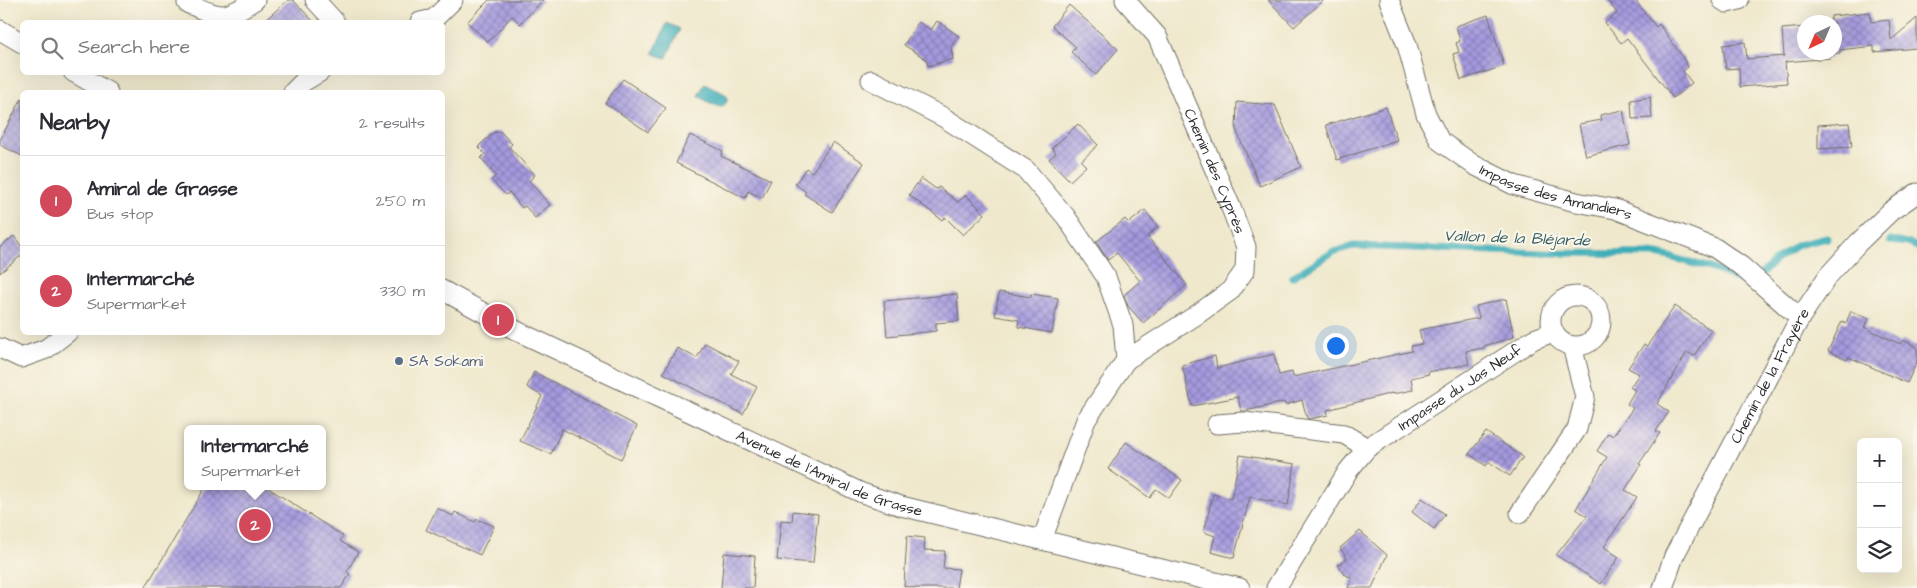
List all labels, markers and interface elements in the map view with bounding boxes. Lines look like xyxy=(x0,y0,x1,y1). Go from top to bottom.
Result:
north arrow xyxy=(1797,15,1842,60)
search box xyxy=(20,20,445,75)
icon: search xyxy=(38,34,66,62)
text: Search here xyxy=(78,34,190,61)
street label: Chemin des Cyprès xyxy=(1179,105,1250,237)
text: Nearby xyxy=(40,108,110,137)
text: 2 results xyxy=(359,112,425,134)
street label: Impasse des Amandiers xyxy=(1476,159,1636,226)
text: Amiral de Grasse xyxy=(87,176,238,203)
text: 1 xyxy=(55,190,57,212)
text: 250 m xyxy=(376,190,425,212)
text: Bus stop xyxy=(87,203,153,225)
water label: Vallon de la Bléjarde xyxy=(1444,224,1592,252)
text: Intermarché xyxy=(87,266,194,293)
text: 2 xyxy=(51,280,61,302)
text: 330 m xyxy=(380,280,425,302)
text: Supermarket xyxy=(87,293,186,315)
pin: 1 xyxy=(482,301,514,339)
street label: Chemin de la Frayère xyxy=(1725,304,1815,447)
your location xyxy=(1323,333,1349,359)
street label: Impasse du Jas Neuf xyxy=(1394,340,1526,436)
place label: SA Sokami xyxy=(409,351,484,372)
marker: SA Sokami xyxy=(393,355,405,367)
popup xyxy=(184,425,326,490)
street label: Avenue de l'Amiral de Grasse xyxy=(732,425,924,522)
text: Intermarché xyxy=(201,433,309,460)
map controls xyxy=(1857,438,1902,573)
button: + xyxy=(1857,438,1902,483)
text: Supermarket xyxy=(201,460,300,482)
button: − xyxy=(1857,483,1902,528)
pin: 2 xyxy=(239,506,271,544)
button: layers xyxy=(1857,528,1902,573)

